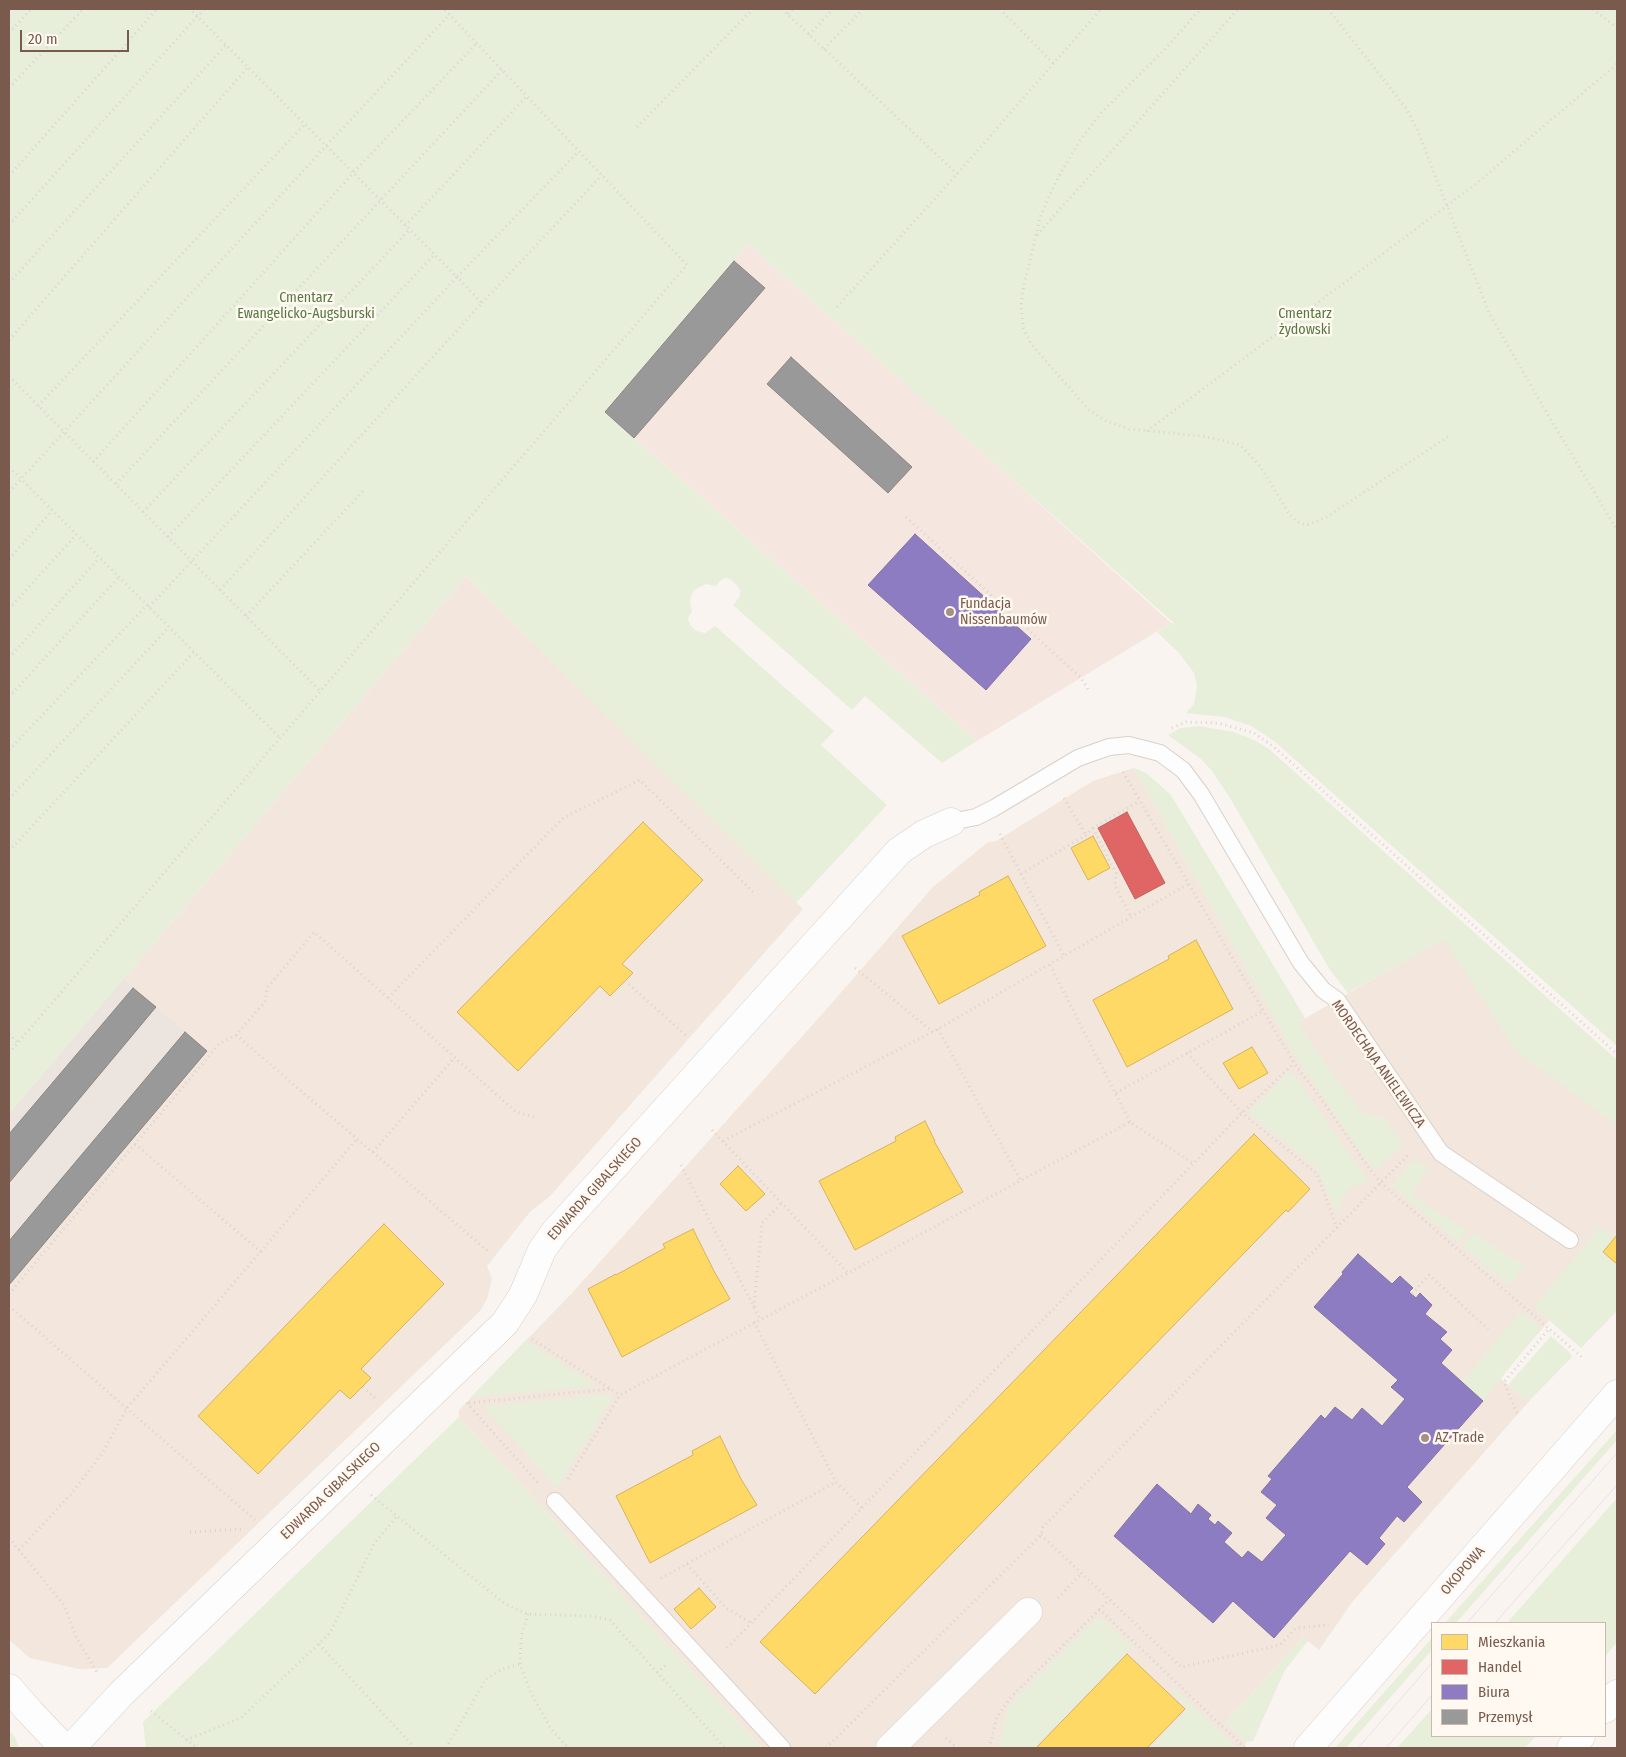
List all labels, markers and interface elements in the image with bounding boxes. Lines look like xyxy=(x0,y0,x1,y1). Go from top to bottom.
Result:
scale bar xyxy=(22,20,131,52)
text: 20 m xyxy=(28,30,58,48)
park label: Cmentarz Ewangelicko-Augsburski xyxy=(237,290,375,322)
park label: Cmentarz żydowski xyxy=(1278,306,1332,338)
place label: Fundacja Nissenbaumów xyxy=(960,596,1047,628)
marker: Fundacja Nissenbaumów xyxy=(944,606,956,618)
street label: MORDECHAJA ANIELEWICZA xyxy=(1327,997,1429,1131)
street label: EDWARDA GIBALSKIEGO xyxy=(544,1134,646,1244)
place label: AZ Trade xyxy=(1435,1430,1484,1446)
marker: AZ Trade xyxy=(1419,1432,1431,1444)
street label: EDWARDA GIBALSKIEGO xyxy=(277,1439,385,1543)
street label: OKOPOWA xyxy=(1437,1543,1489,1599)
legend xyxy=(1431,1622,1606,1737)
text: Mieszkania xyxy=(1478,1633,1545,1651)
text: Handel xyxy=(1478,1658,1522,1676)
text: Biura xyxy=(1478,1683,1510,1701)
text: Przemysł xyxy=(1478,1708,1533,1726)

